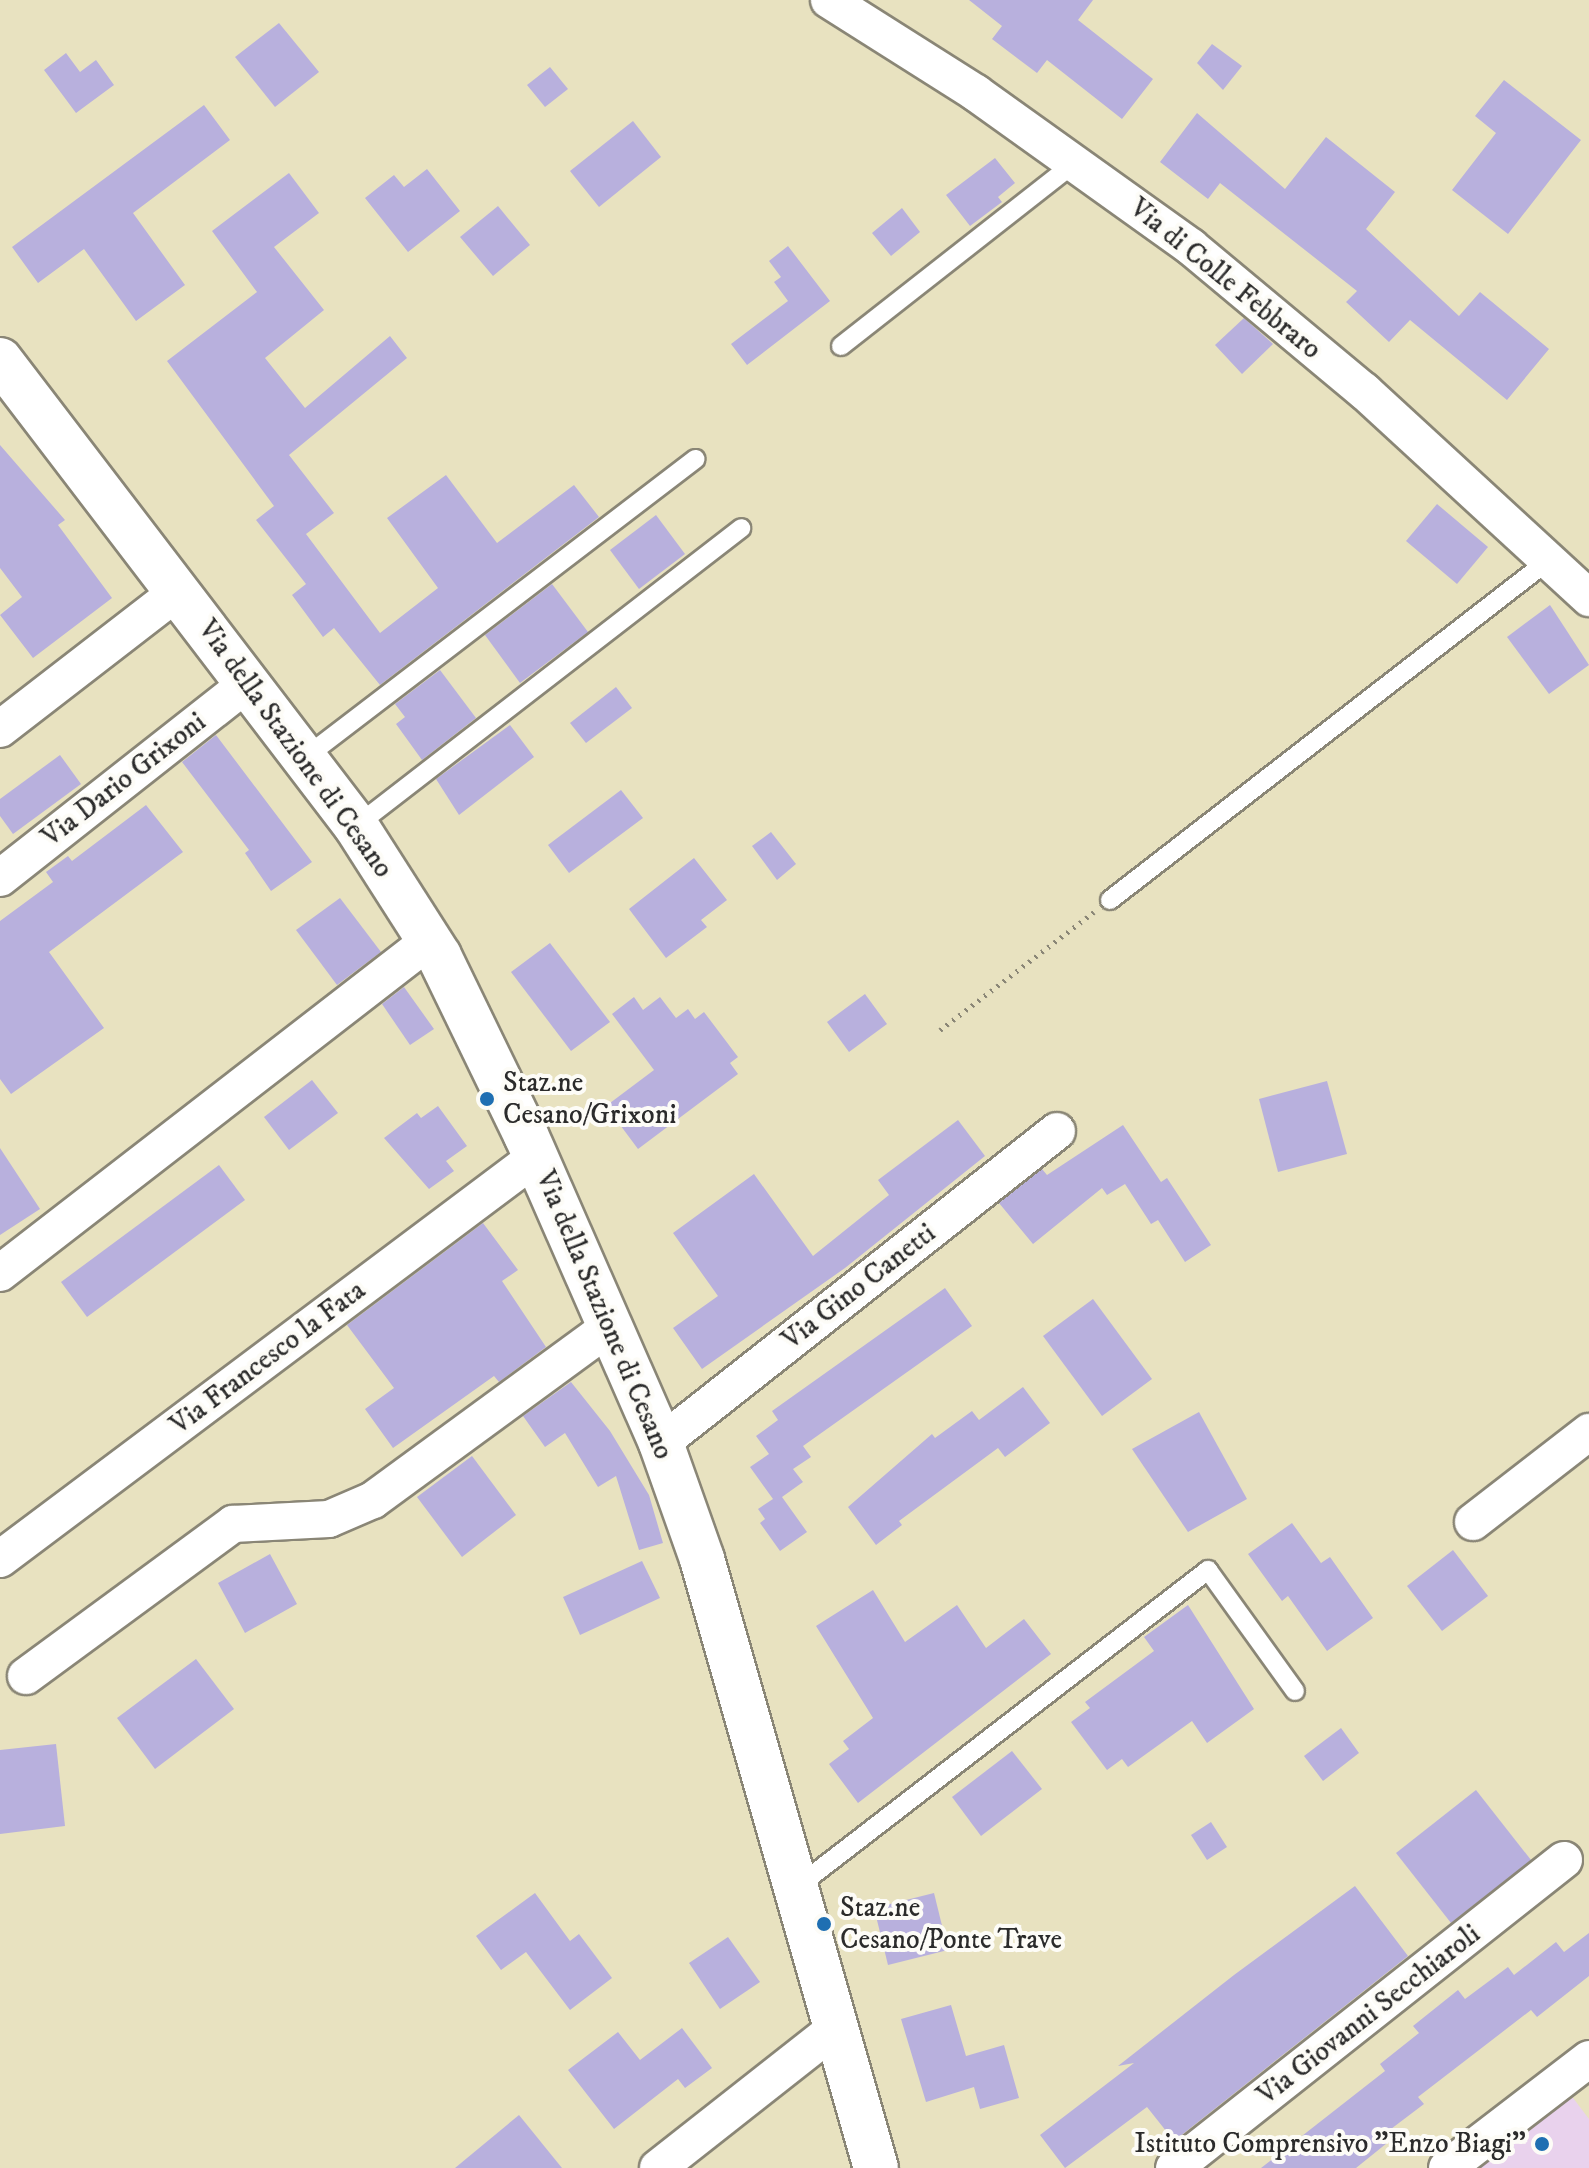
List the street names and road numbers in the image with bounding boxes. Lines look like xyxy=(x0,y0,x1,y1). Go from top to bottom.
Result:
street label: Via di Colle Febbraro xyxy=(1122,191,1328,367)
street label: Via della Stazione di Cesano xyxy=(190,614,400,884)
street label: Via Dario Grixoni xyxy=(35,706,213,854)
street label: Via della Stazione di Cesano xyxy=(528,1166,680,1464)
street label: Via Gino Canetti xyxy=(776,1217,942,1357)
street label: Via Francesco la Fata xyxy=(164,1274,372,1442)
street label: Via Giovanni Secchiaroli xyxy=(1251,1918,1487,2112)

